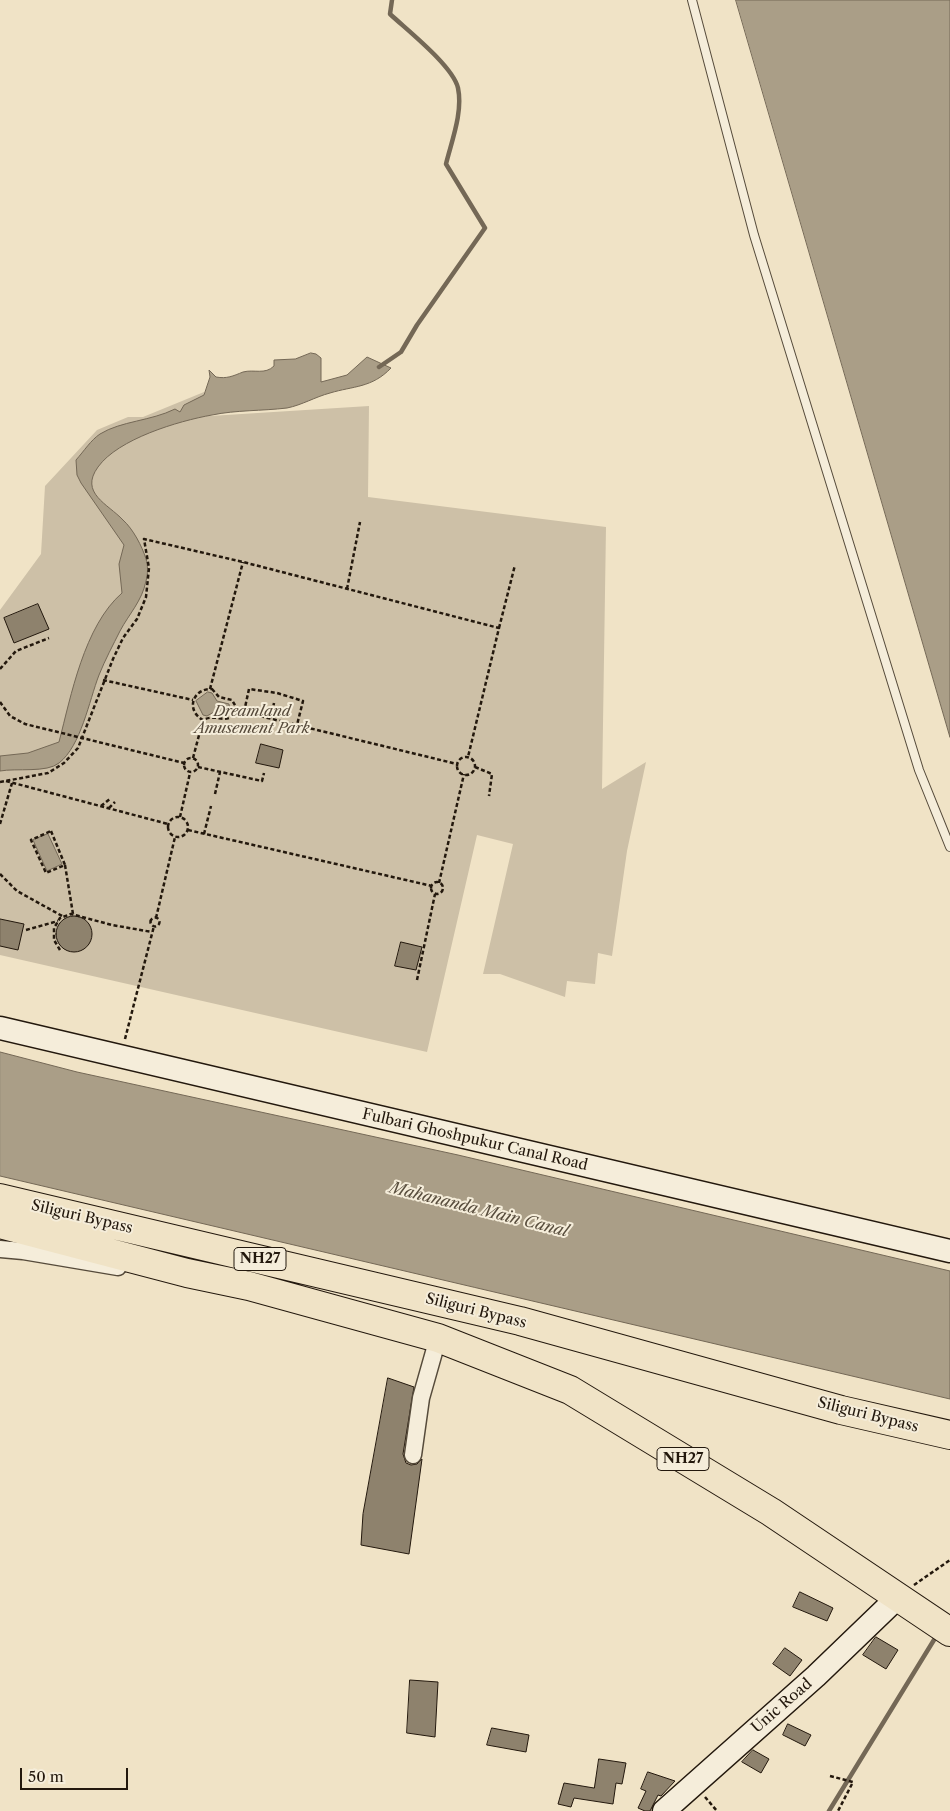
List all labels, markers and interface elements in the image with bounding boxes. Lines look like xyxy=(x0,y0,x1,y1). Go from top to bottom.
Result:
park label: Dreamland Amusement Park xyxy=(194,703,310,738)
street label: Fulbari Ghoshpukur Canal Road xyxy=(360,1105,590,1175)
water label: Mahananda Main Canal xyxy=(387,1178,571,1242)
street label: Siliguri Bypass xyxy=(30,1197,134,1237)
road number: NH27 xyxy=(234,1248,286,1270)
street label: Siliguri Bypass xyxy=(424,1290,528,1332)
street label: Siliguri Bypass xyxy=(816,1394,920,1436)
road number: NH27 xyxy=(657,1448,709,1470)
street label: Unic Road xyxy=(748,1675,816,1737)
scale bar xyxy=(22,1758,130,1790)
text: 50 m xyxy=(28,1767,64,1786)

